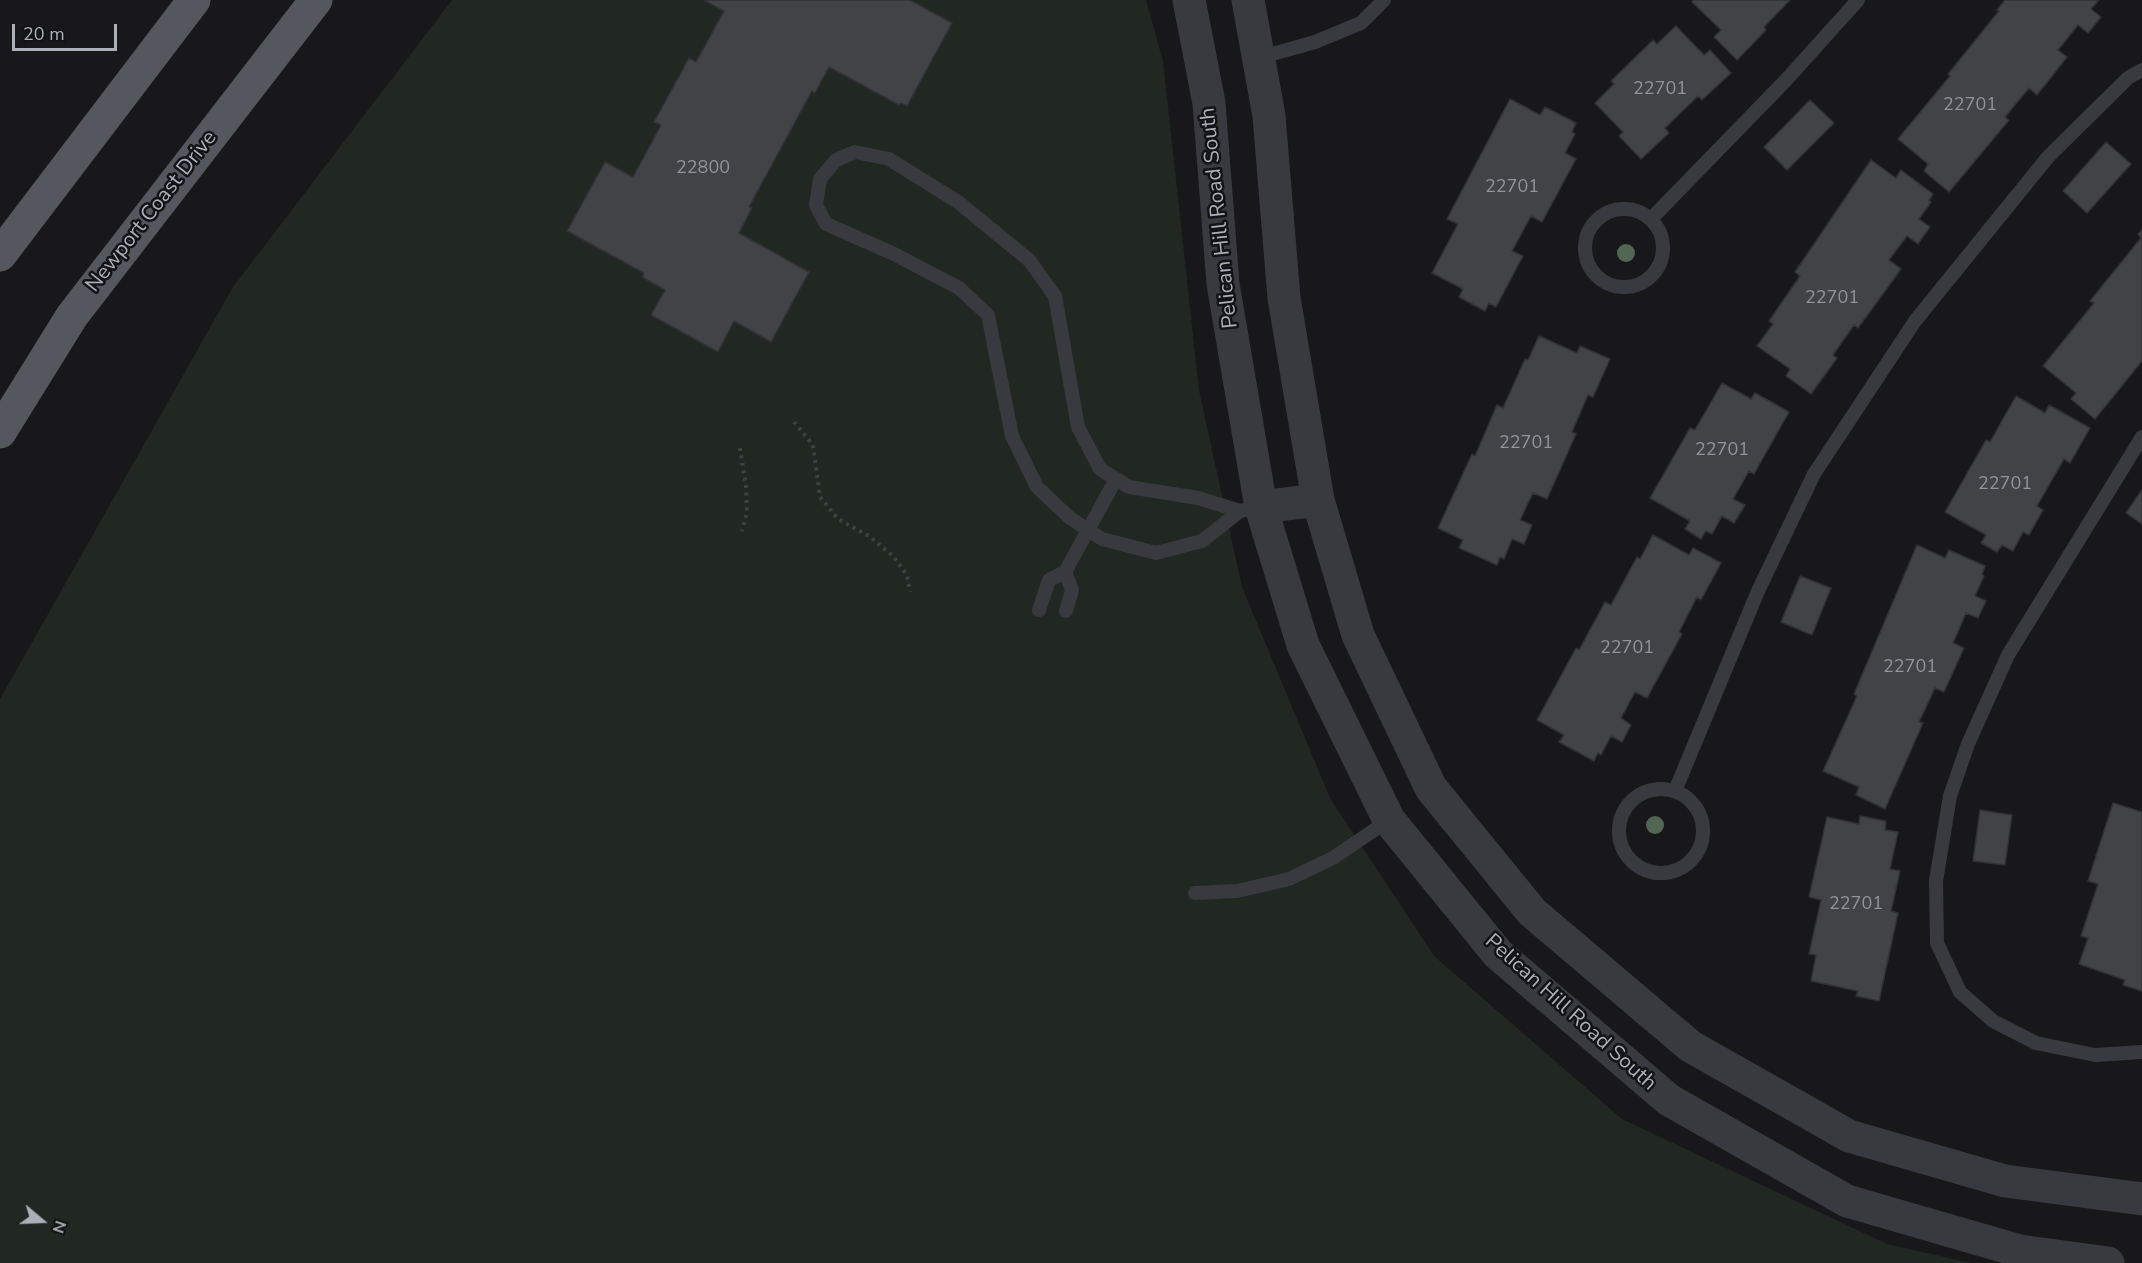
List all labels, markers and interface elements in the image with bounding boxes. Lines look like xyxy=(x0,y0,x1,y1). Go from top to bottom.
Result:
scale bar xyxy=(15,12,120,50)
text: 20 m xyxy=(23,22,65,46)
house number: 22701 xyxy=(1633,79,1687,101)
house number: 22701 xyxy=(1943,95,1997,117)
street label: Pelican Hill Road South xyxy=(1196,106,1244,330)
street label: Newport Coast Drive xyxy=(81,126,223,298)
house number: 22800 xyxy=(676,158,730,180)
house number: 22701 xyxy=(1485,177,1539,199)
house number: 22701 xyxy=(1805,288,1859,310)
house number: 22701 xyxy=(1499,433,1553,455)
house number: 22701 xyxy=(1695,440,1749,462)
house number: 22701 xyxy=(1978,474,2032,496)
house number: 22701 xyxy=(1600,638,1654,660)
house number: 22701 xyxy=(1883,657,1937,679)
house number: 22701 xyxy=(1829,894,1883,916)
street label: Pelican Hill Road South xyxy=(1479,929,1661,1097)
north arrow xyxy=(12,1191,72,1251)
text: N xyxy=(47,1218,71,1236)

